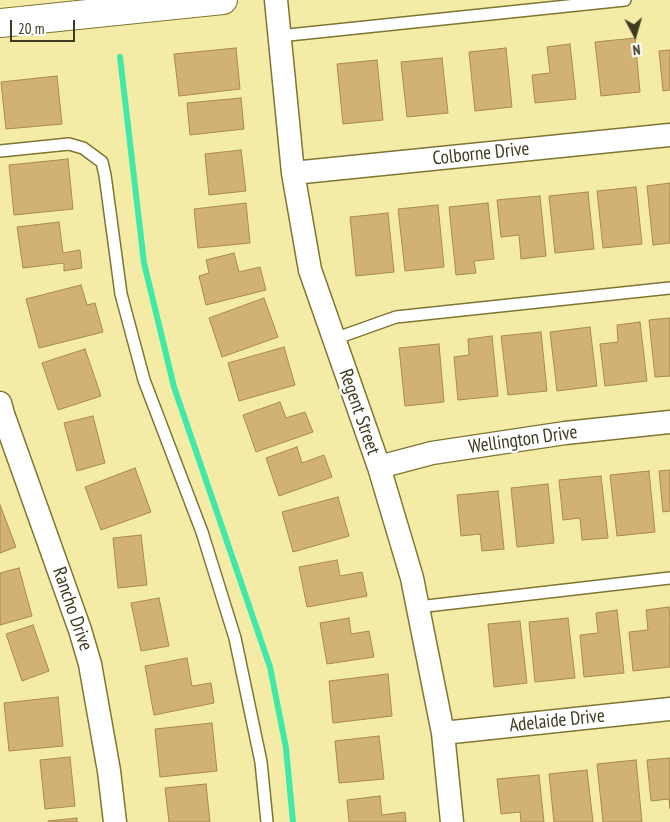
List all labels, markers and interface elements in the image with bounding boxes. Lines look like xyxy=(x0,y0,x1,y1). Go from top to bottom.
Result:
scale bar xyxy=(12,10,78,42)
north arrow xyxy=(610,10,660,60)
text: 20 m xyxy=(18,19,44,38)
text: N xyxy=(632,41,641,59)
street label: Colborne Drive xyxy=(431,138,531,170)
street label: Regent Street xyxy=(334,366,384,458)
street label: Wellington Drive xyxy=(467,421,579,459)
street label: Rancho Drive xyxy=(47,564,97,654)
street label: Adelaide Drive xyxy=(508,705,606,737)

